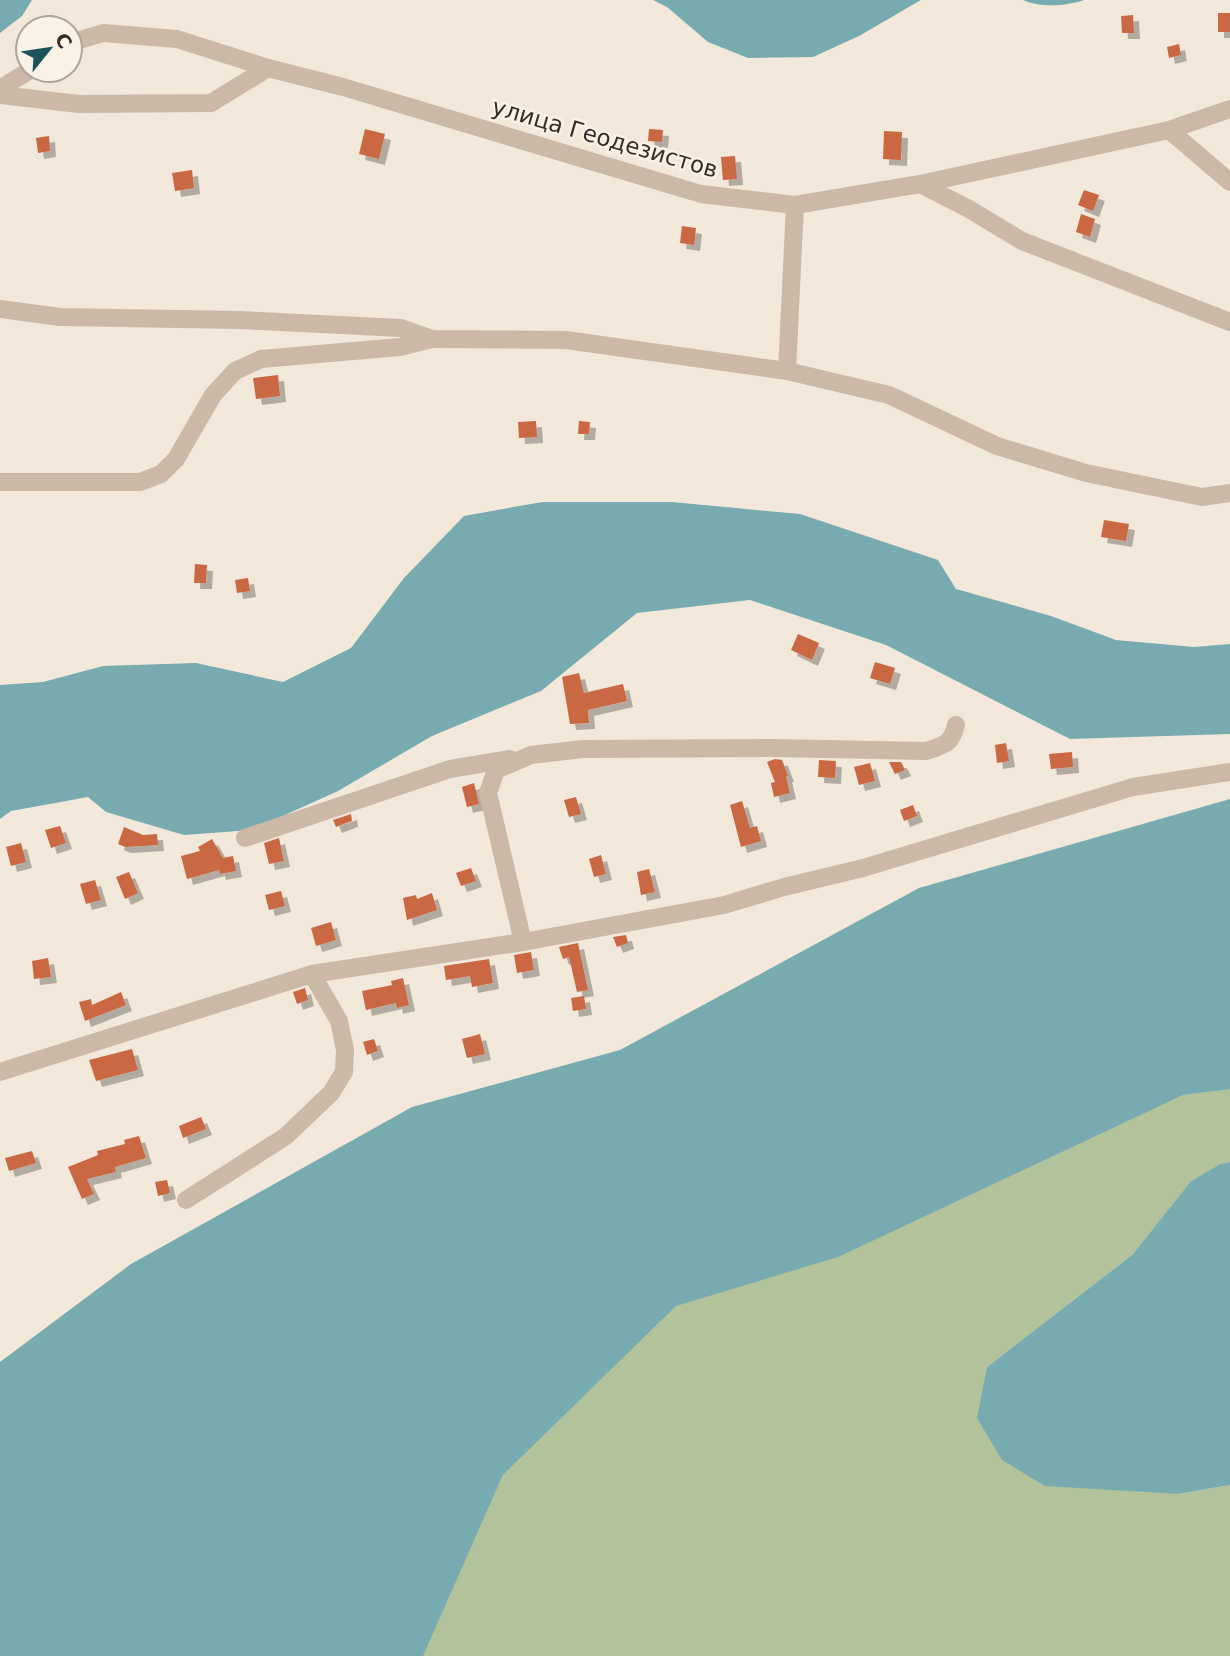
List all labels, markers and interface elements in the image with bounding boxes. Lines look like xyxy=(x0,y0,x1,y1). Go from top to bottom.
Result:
north arrow xyxy=(14,14,84,84)
text: С xyxy=(51,29,77,52)
street label: улица Геодезистов xyxy=(489,93,721,183)

